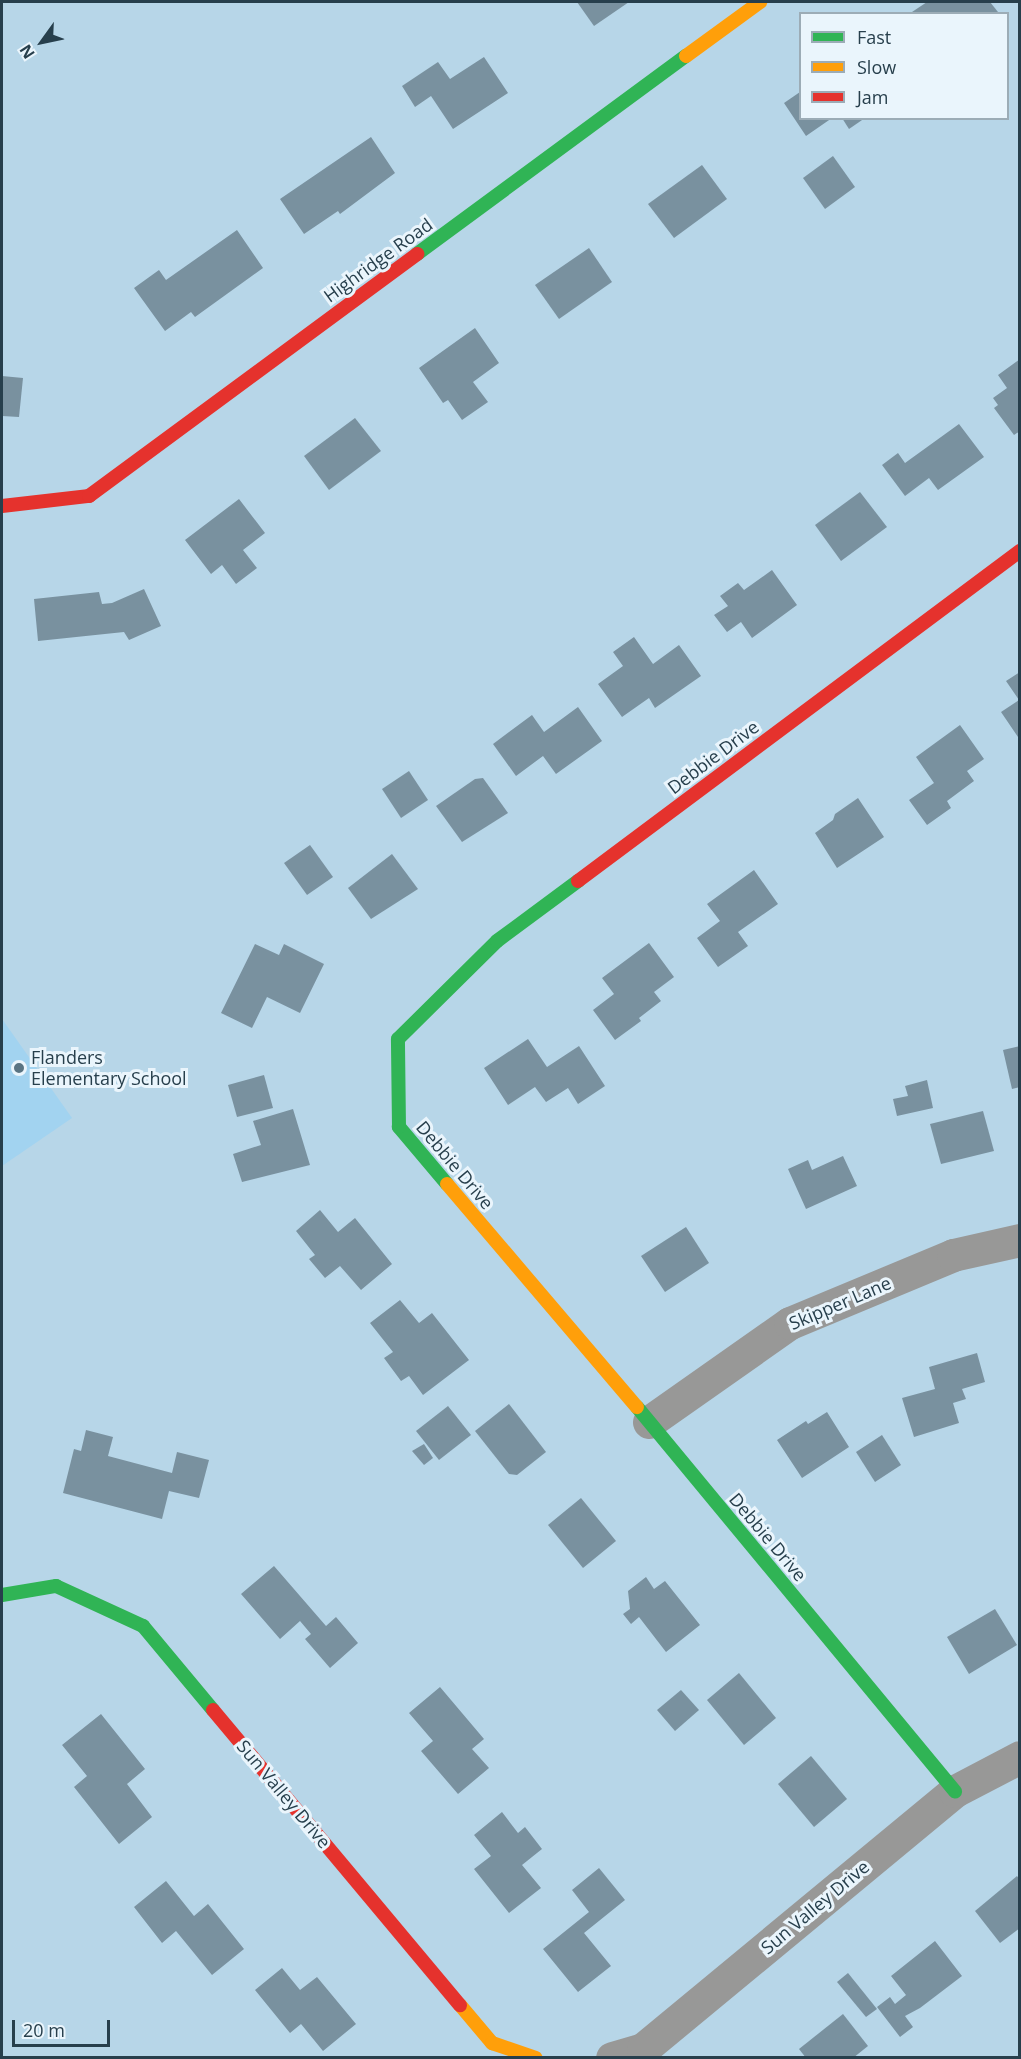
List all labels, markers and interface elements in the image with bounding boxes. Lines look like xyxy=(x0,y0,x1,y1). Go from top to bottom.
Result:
north arrow xyxy=(12,12,72,72)
legend xyxy=(799,12,1009,120)
text: Fast xyxy=(857,25,891,49)
text: N xyxy=(14,40,40,63)
text: Slow xyxy=(857,55,896,79)
text: Jam xyxy=(857,85,889,109)
street label: Highridge Road xyxy=(319,213,437,307)
street label: Debbie Drive xyxy=(663,716,763,798)
place label: Flanders Elementary School xyxy=(31,1047,187,1090)
marker: Flanders Elementary School xyxy=(12,1061,26,1075)
street label: Debbie Drive xyxy=(412,1116,498,1214)
street label: Skipper Lane xyxy=(786,1272,894,1334)
street label: Debbie Drive xyxy=(725,1488,811,1586)
street label: Sun Valley Drive xyxy=(233,1736,335,1852)
street label: Sun Valley Drive xyxy=(757,1856,873,1958)
scale bar xyxy=(15,2008,112,2046)
text: 20 m xyxy=(23,2018,65,2042)

